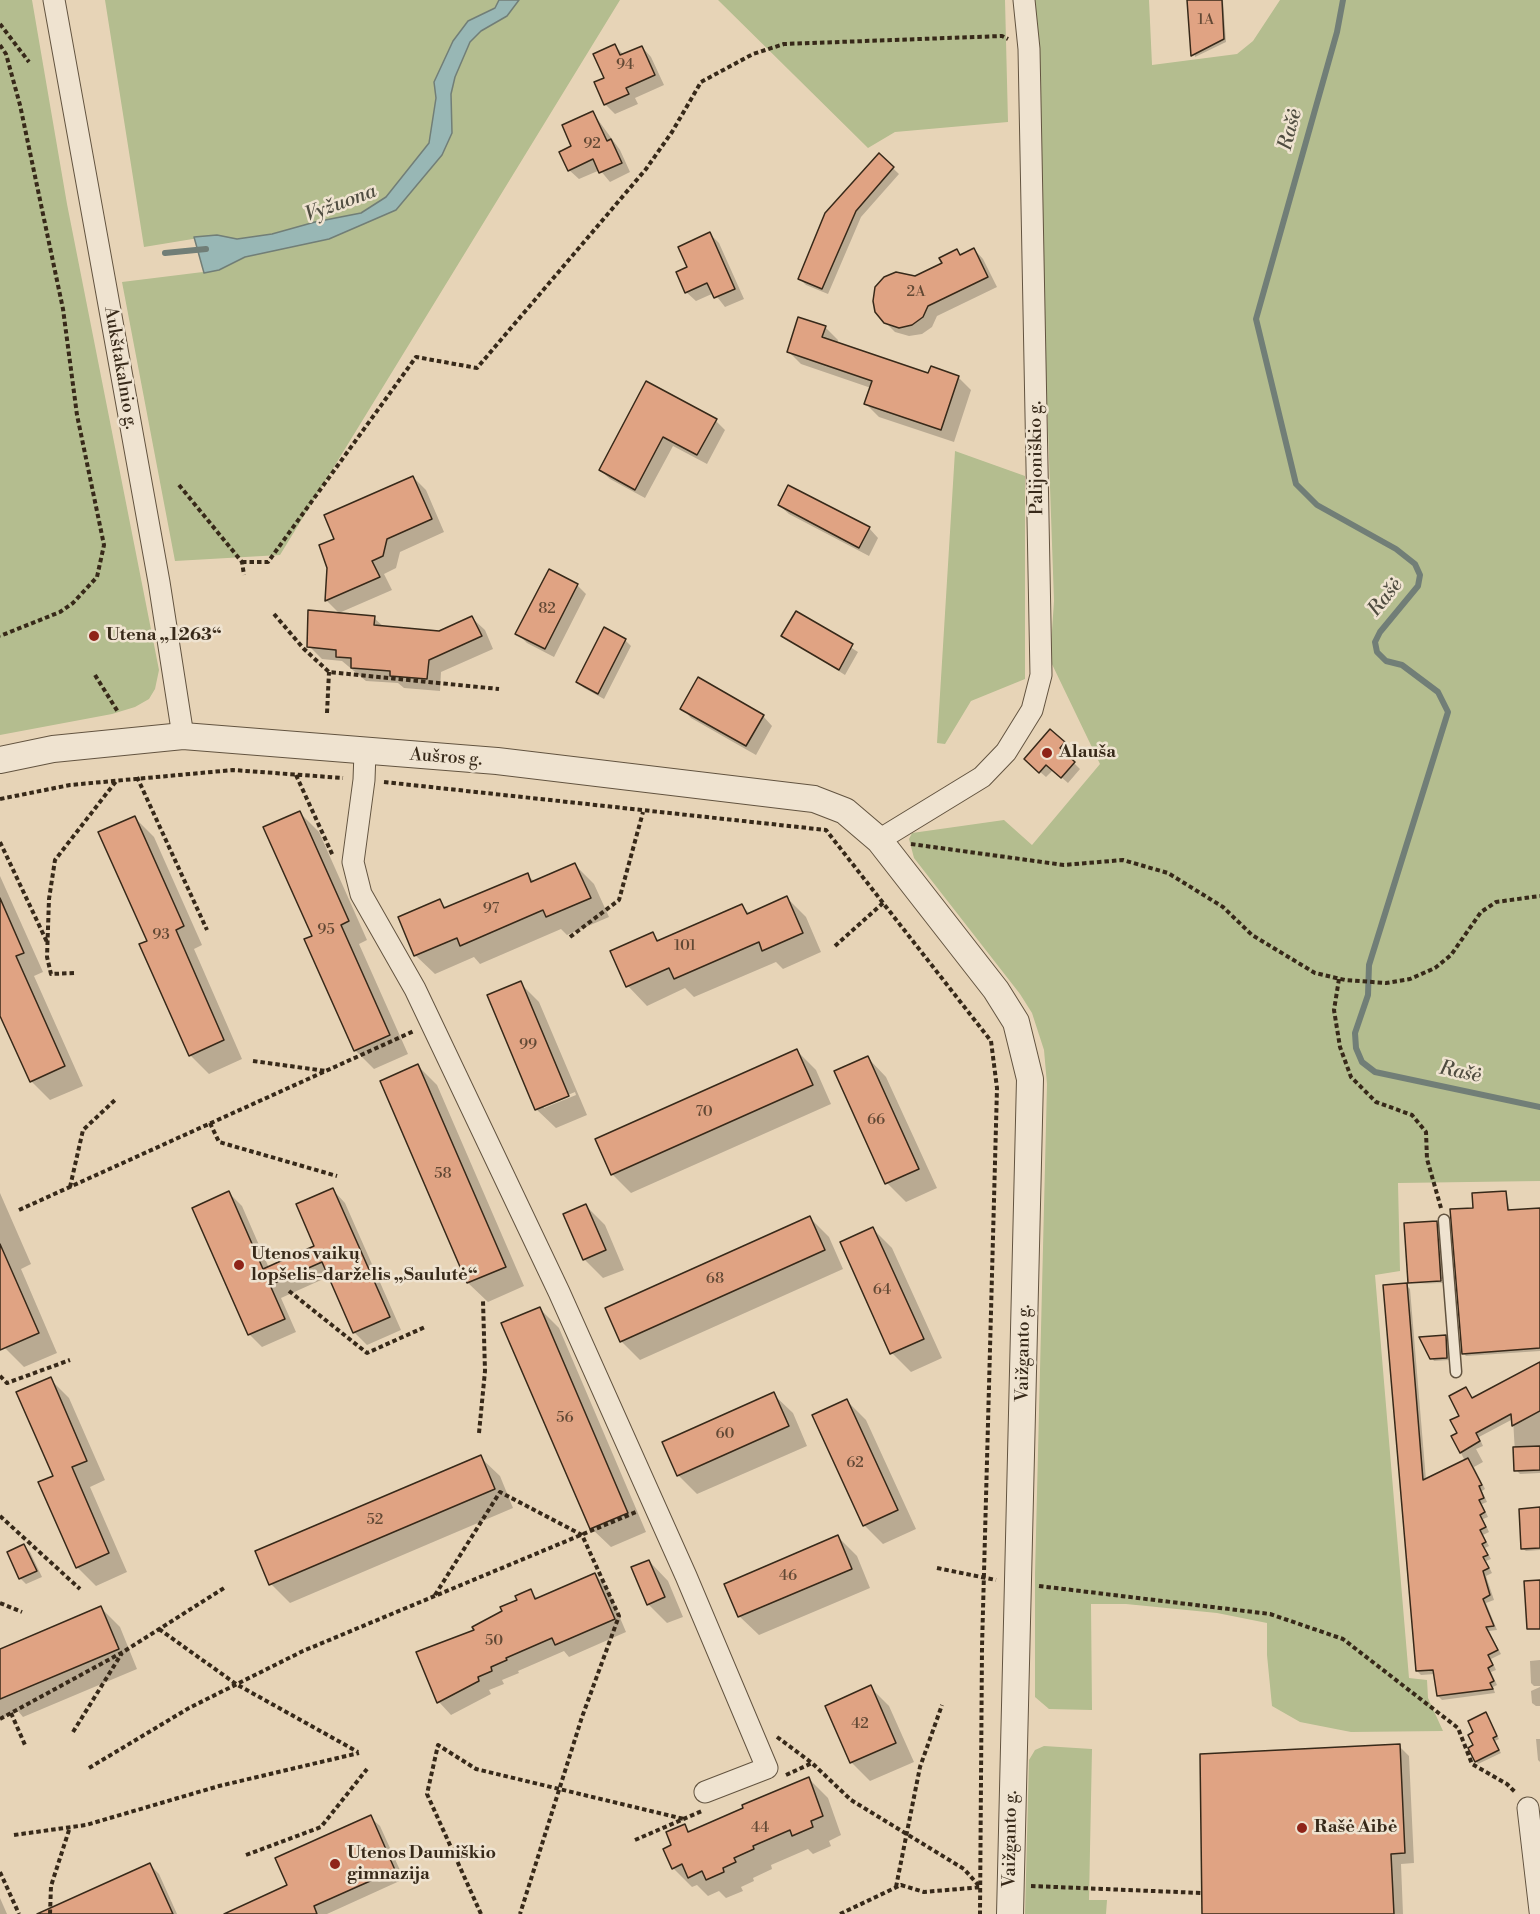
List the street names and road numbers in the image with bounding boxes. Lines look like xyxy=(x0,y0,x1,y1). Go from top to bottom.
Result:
street label: Aukštakalnio g. xyxy=(99,305,141,431)
street label: Palijoniškio g. xyxy=(1025,401,1049,515)
street label: Aušros g. xyxy=(409,745,483,771)
street label: Vaižganto g. xyxy=(1012,1304,1036,1402)
street label: Vaižganto g. xyxy=(999,1790,1023,1888)

